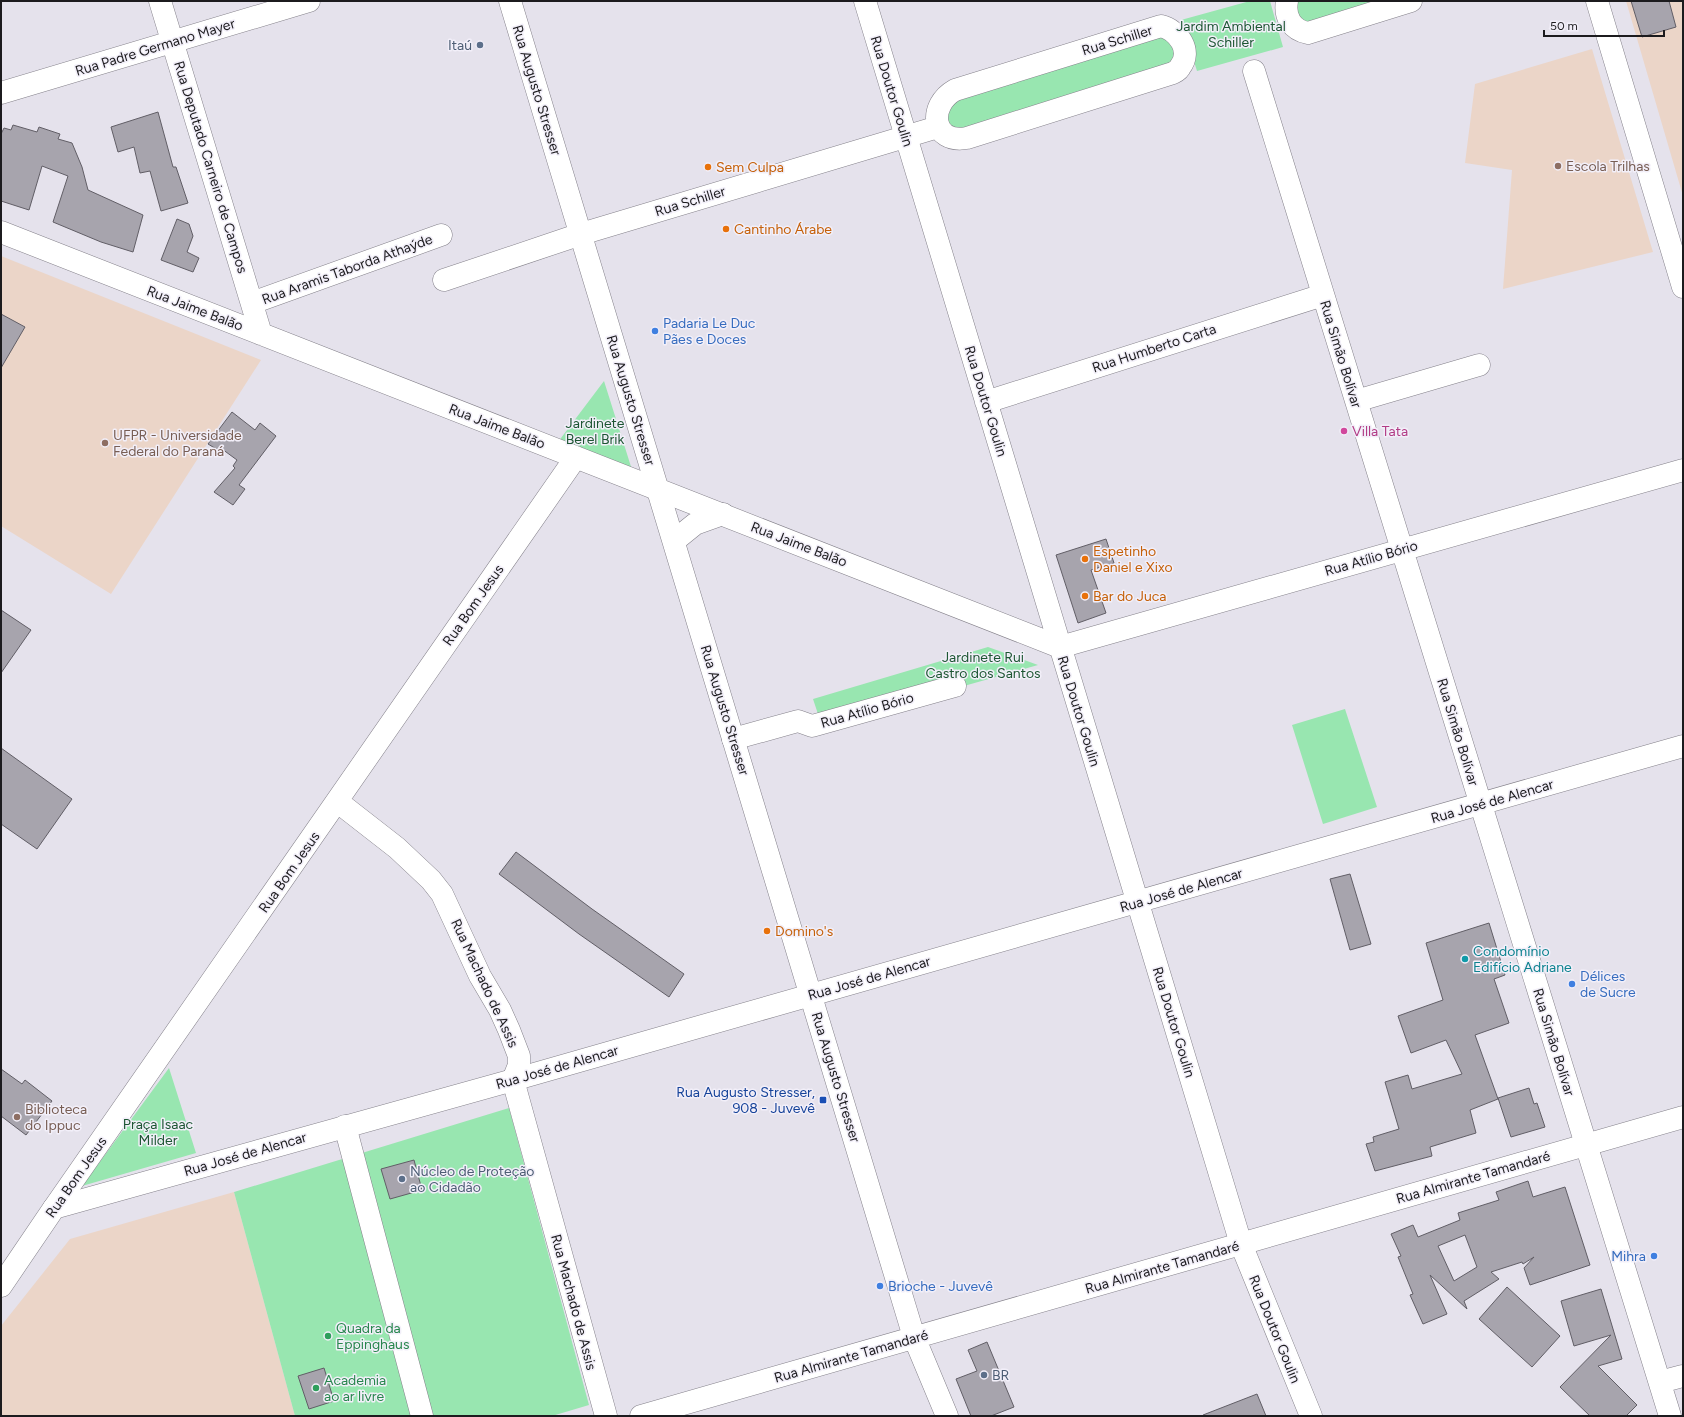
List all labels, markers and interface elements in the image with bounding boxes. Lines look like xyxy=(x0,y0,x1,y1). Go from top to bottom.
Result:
scale bar xyxy=(1544,12,1664,38)
street label: Rua Padre Germano Mayer xyxy=(73,15,237,80)
park label: Jardim Ambiental Schiller xyxy=(1176,18,1286,51)
text: 50 m xyxy=(1550,19,1578,33)
street label: Rua Schiller xyxy=(1080,22,1155,59)
street label: Rua Augusto Stresser xyxy=(509,23,565,158)
street label: Rua Doutor Goulin xyxy=(867,34,917,149)
place label: Itaú xyxy=(448,37,472,54)
marker: Itaú xyxy=(475,40,485,50)
street label: Rua Deputado Carneiro de Campos xyxy=(170,59,251,275)
place label: Escola Trilhas xyxy=(1566,158,1650,175)
place label: Sem Culpa xyxy=(716,159,784,176)
marker: Escola Trilhas xyxy=(1553,161,1563,171)
marker: Sem Culpa xyxy=(703,162,713,172)
street label: Rua Schiller xyxy=(653,183,728,220)
place label: Cantinho Árabe xyxy=(734,221,832,238)
marker: Cantinho Árabe xyxy=(721,224,731,234)
street label: Rua Aramis Taborda Athaýde xyxy=(260,231,435,308)
street label: Rua Jaime Balão xyxy=(144,282,245,335)
street label: Rua Simão Bolívar xyxy=(1316,298,1365,410)
place label: Padaria Le Duc Pães e Doces xyxy=(663,315,756,348)
street label: Rua Humberto Carta xyxy=(1090,320,1218,377)
marker: Padaria Le Duc Pães e Doces xyxy=(650,326,660,336)
street label: Rua Augusto Stresser xyxy=(603,333,659,468)
street label: Rua Doutor Goulin xyxy=(961,344,1011,459)
street label: Rua Jaime Balão xyxy=(446,400,547,453)
park label: Jardinete Berel Brik xyxy=(566,415,625,448)
place label: Villa Tata xyxy=(1352,423,1408,440)
marker: Villa Tata xyxy=(1339,426,1349,436)
place label: UFPR - Universidade Federal do Paraná xyxy=(113,427,242,460)
marker: UFPR - Universidade Federal do Paraná xyxy=(100,438,110,448)
street label: Rua Jaime Balão xyxy=(748,518,849,571)
street label: Rua Atílio Bório xyxy=(1323,537,1420,580)
place label: Espetinho Daniel e Xixo xyxy=(1093,543,1173,576)
marker: Espetinho Daniel e Xixo xyxy=(1080,554,1090,564)
street label: Rua Bom Jesus xyxy=(439,562,508,649)
place label: Bar do Juca xyxy=(1093,588,1166,605)
marker: Bar do Juca xyxy=(1080,591,1090,601)
street label: Rua Augusto Stresser xyxy=(697,643,753,778)
park label: Jardinete Rui Castro dos Santos xyxy=(925,649,1041,682)
street label: Rua Doutor Goulin xyxy=(1054,654,1104,769)
street label: Rua Simão Bolívar xyxy=(1433,676,1482,788)
street label: Rua Atílio Bório xyxy=(819,689,916,732)
street label: Rua José de Alencar xyxy=(1429,776,1556,827)
street label: Rua Bom Jesus xyxy=(255,829,324,916)
street label: Rua José de Alencar xyxy=(1118,865,1245,916)
street label: Rua Machado de Assis xyxy=(447,916,522,1050)
place label: Domino's xyxy=(775,923,833,940)
marker: Domino's xyxy=(762,926,772,936)
place label: Condomínio Edifício Adriane xyxy=(1473,943,1572,976)
street label: Rua José de Alencar xyxy=(806,953,933,1004)
marker: Condomínio Edifício Adriane xyxy=(1460,954,1470,964)
street label: Rua Doutor Goulin xyxy=(1149,965,1199,1080)
place label: Délices de Sucre xyxy=(1580,968,1636,1001)
marker: Délices de Sucre xyxy=(1567,979,1577,989)
street label: Rua Simão Bolívar xyxy=(1529,986,1578,1098)
street label: Rua Augusto Stresser xyxy=(808,1010,864,1145)
street label: Rua José de Alencar xyxy=(494,1042,621,1093)
place label: Rua Augusto Stresser, 908 - Juvevê xyxy=(676,1084,815,1117)
marker: Rua Augusto Stresser, 908 - Juvevê xyxy=(818,1095,828,1105)
place label: Biblioteca do Ippuc xyxy=(25,1101,87,1134)
marker: Biblioteca do Ippuc xyxy=(12,1112,22,1122)
park label: Praça Isaac Milder xyxy=(123,1116,194,1149)
street label: Rua José de Alencar xyxy=(182,1129,309,1180)
street label: Rua Bom Jesus xyxy=(42,1134,111,1221)
street label: Rua Almirante Tamandaré xyxy=(1394,1147,1552,1208)
place label: Núcleo de Proteção ao Cidadão xyxy=(410,1163,534,1196)
marker: Núcleo de Proteção ao Cidadão xyxy=(397,1174,407,1184)
street label: Rua Machado de Assis xyxy=(547,1232,600,1372)
street label: Rua Almirante Tamandaré xyxy=(1083,1237,1241,1298)
place label: Mihra xyxy=(1611,1248,1646,1265)
marker: Mihra xyxy=(1649,1251,1659,1261)
street label: Rua Doutor Goulin xyxy=(1245,1273,1304,1386)
place label: Brioche - Juvevê xyxy=(888,1278,993,1295)
marker: Brioche - Juvevê xyxy=(875,1281,885,1291)
place label: Quadra da Eppinghaus xyxy=(336,1320,409,1353)
street label: Rua Almirante Tamandaré xyxy=(772,1326,930,1387)
marker: Quadra da Eppinghaus xyxy=(323,1331,333,1341)
place label: BR xyxy=(992,1367,1010,1384)
marker: BR xyxy=(979,1370,989,1380)
place label: Academia ao ar livre xyxy=(324,1372,386,1405)
marker: Academia ao ar livre xyxy=(311,1383,321,1393)

